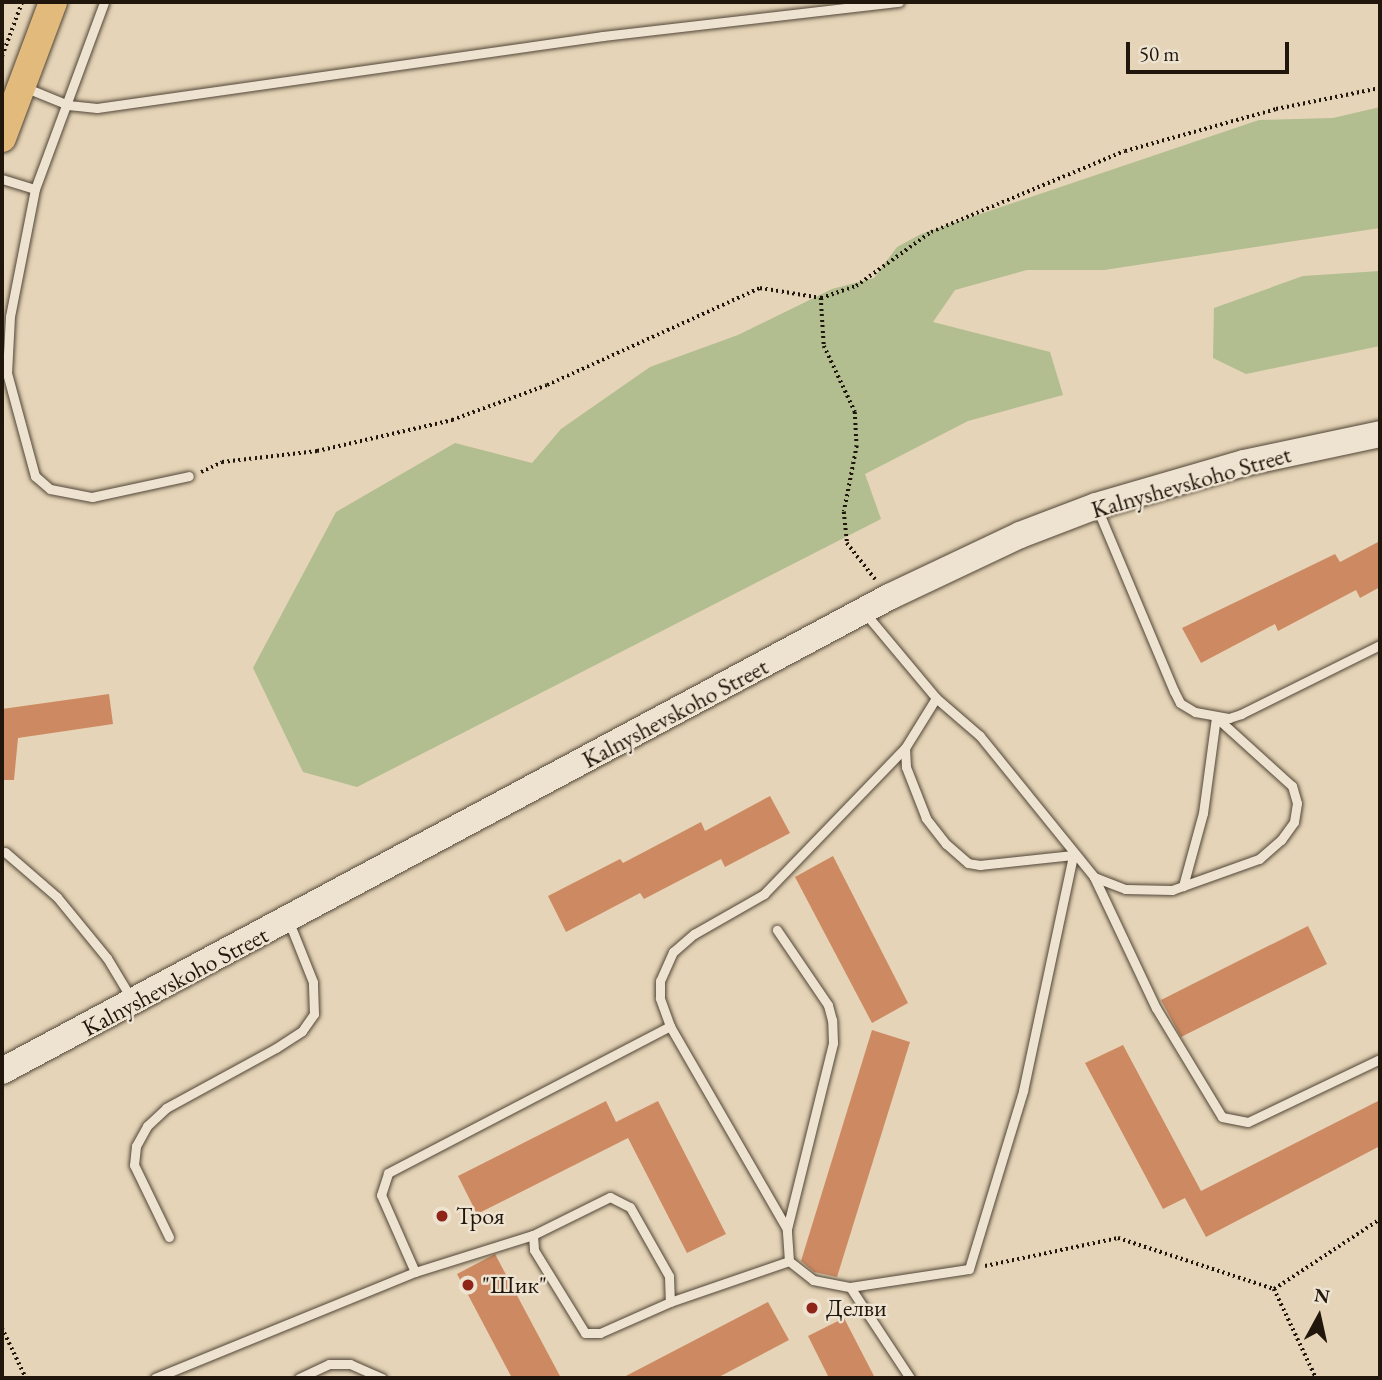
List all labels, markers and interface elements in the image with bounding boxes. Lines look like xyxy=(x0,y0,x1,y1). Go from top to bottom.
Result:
scale bar xyxy=(1130,28,1293,72)
text: 50 m xyxy=(1139,40,1180,67)
street label: Kalnyshevskoho Street xyxy=(1088,440,1294,524)
street label: Kalnyshevskoho Street xyxy=(577,652,773,774)
street label: Kalnyshevskoho Street xyxy=(77,920,273,1042)
place label: Троя xyxy=(456,1202,504,1230)
marker: Троя xyxy=(434,1208,450,1224)
place label: "Шик" xyxy=(482,1271,547,1299)
marker: "Шик" xyxy=(460,1277,476,1293)
north arrow xyxy=(1284,1282,1354,1352)
text: N xyxy=(1313,1282,1331,1309)
place label: Делви xyxy=(826,1294,887,1322)
marker: Делви xyxy=(804,1300,820,1316)

